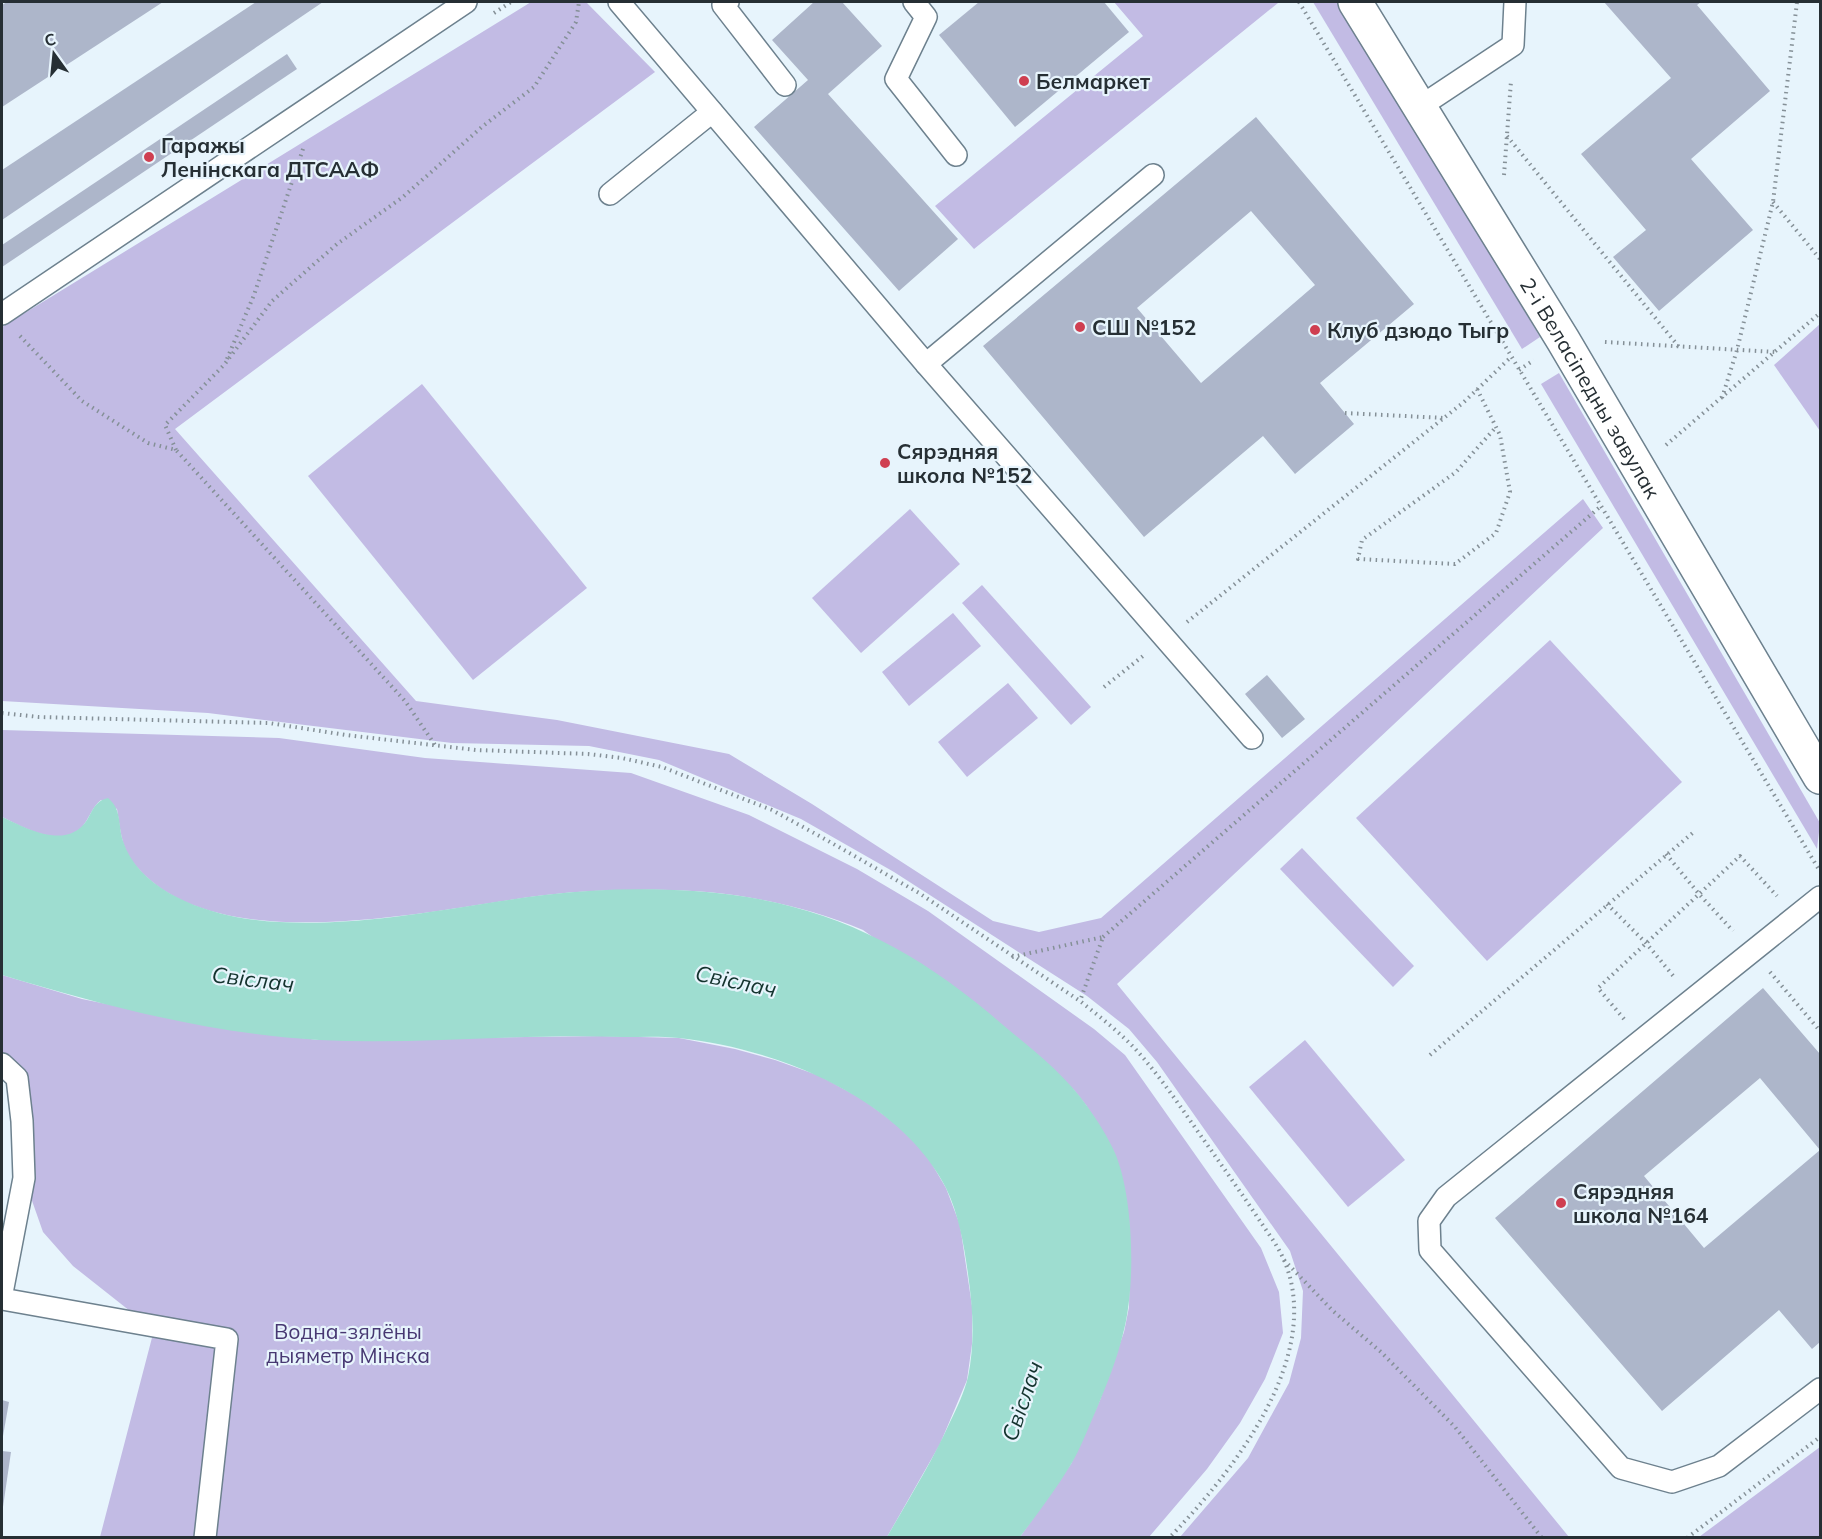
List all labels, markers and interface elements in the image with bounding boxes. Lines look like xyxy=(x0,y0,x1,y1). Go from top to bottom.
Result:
north arrow xyxy=(24,24,84,84)
text: С xyxy=(42,28,58,51)
place label: Белмаркет xyxy=(1036,68,1151,94)
marker: Белмаркет xyxy=(1017,74,1031,88)
place label: Гаражы Ленінскага ДТСААФ xyxy=(161,132,379,182)
marker: Гаражы Ленінскага ДТСААФ xyxy=(142,150,156,164)
street label: 2-і Веласіпедны завулак xyxy=(1515,273,1666,503)
place label: СШ №152 xyxy=(1092,314,1196,340)
place label: Клуб дзюдо Тыгр xyxy=(1327,317,1509,343)
marker: СШ №152 xyxy=(1073,320,1087,334)
marker: Клуб дзюдо Тыгр xyxy=(1308,323,1322,337)
place label: Сярэдняя школа №152 xyxy=(897,438,1032,488)
marker: Сярэдняя школа №152 xyxy=(878,456,892,470)
water label: Свіслач xyxy=(693,959,779,1003)
water label: Свіслач xyxy=(210,960,296,998)
place label: Сярэдняя школа №164 xyxy=(1573,1178,1709,1228)
marker: Сярэдняя школа №164 xyxy=(1554,1196,1568,1210)
park label: Водна-зялёны дыяметр Мінска xyxy=(266,1318,430,1368)
water label: Свіслач xyxy=(995,1357,1049,1445)

